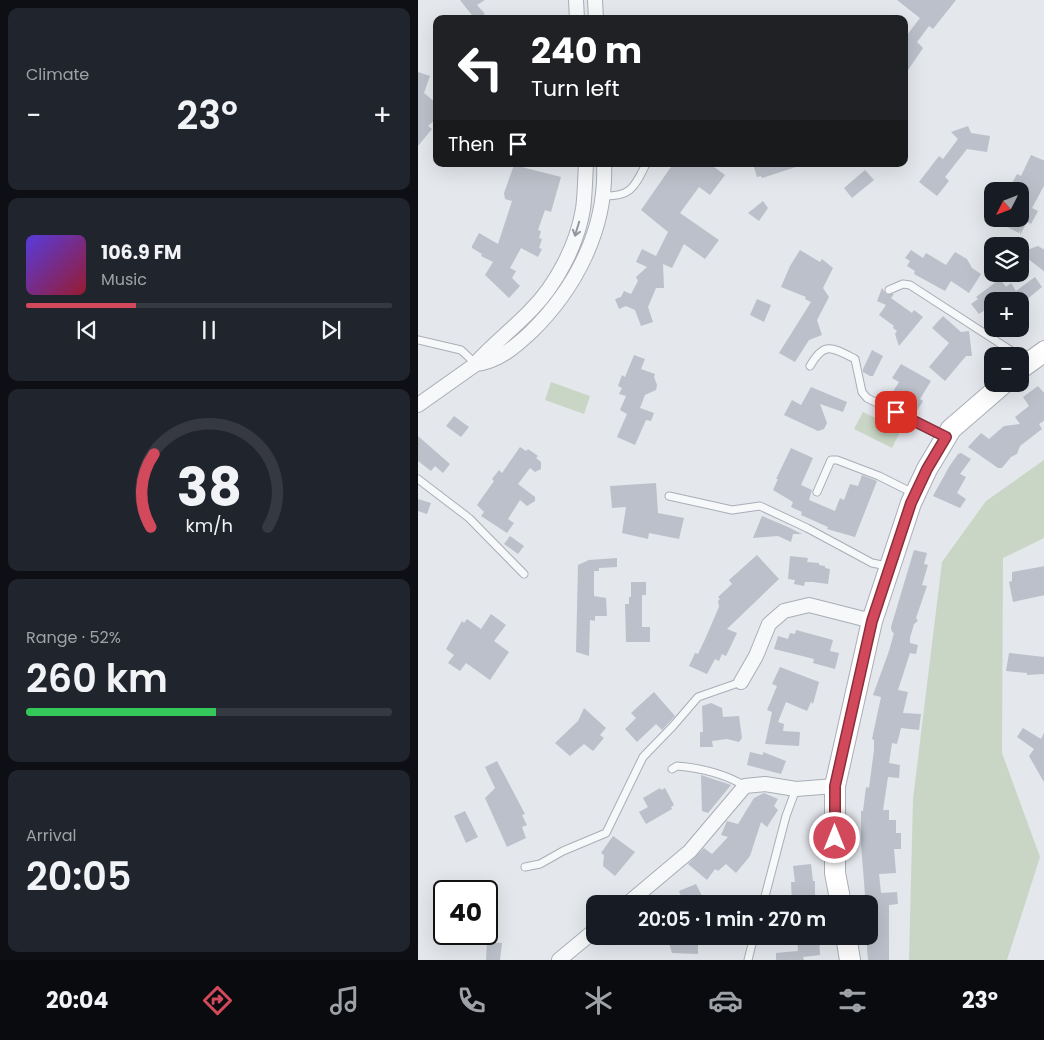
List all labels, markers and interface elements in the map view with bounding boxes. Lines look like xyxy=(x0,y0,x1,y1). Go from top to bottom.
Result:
text: 240 m xyxy=(531,26,642,75)
icon: left xyxy=(448,35,513,100)
text: Climate xyxy=(26,63,89,86)
text: Turn left xyxy=(531,73,619,104)
text: 23° xyxy=(176,89,238,142)
text: − xyxy=(26,96,41,135)
text: + xyxy=(373,96,392,135)
icon: arrive xyxy=(504,130,532,158)
text: Then xyxy=(448,131,494,158)
north arrow xyxy=(984,182,1029,228)
map controls xyxy=(984,182,1029,392)
one-way arrow xyxy=(571,221,581,237)
button: layers xyxy=(984,237,1029,282)
text: 106.9 FM xyxy=(101,239,182,266)
text: Music xyxy=(101,268,147,291)
button: + xyxy=(984,292,1029,337)
icon: previous xyxy=(73,316,101,344)
icon: pause xyxy=(195,316,223,344)
icon: next xyxy=(317,316,345,344)
button: − xyxy=(984,347,1029,392)
pin xyxy=(875,391,917,433)
icon: arrive xyxy=(882,398,910,426)
text: 38 xyxy=(176,451,242,524)
text: km/h xyxy=(185,513,233,538)
text: Range · 52% xyxy=(26,626,121,649)
text: 260 km xyxy=(26,652,168,705)
position arrow xyxy=(808,811,860,863)
text: Arrival xyxy=(26,824,76,847)
text: 20:05 xyxy=(26,850,131,903)
speed limit sign: 40 xyxy=(433,880,498,945)
text: 20:05 · 1 min · 270 m xyxy=(638,906,826,933)
icon: directions xyxy=(200,983,235,1018)
icon: music xyxy=(327,983,362,1018)
icon: phone xyxy=(454,983,489,1018)
icon: climate xyxy=(581,983,616,1018)
icon: car xyxy=(708,983,743,1018)
icon: filters xyxy=(835,983,870,1018)
text: 20:04 xyxy=(46,985,108,1016)
text: 23° xyxy=(962,985,998,1016)

